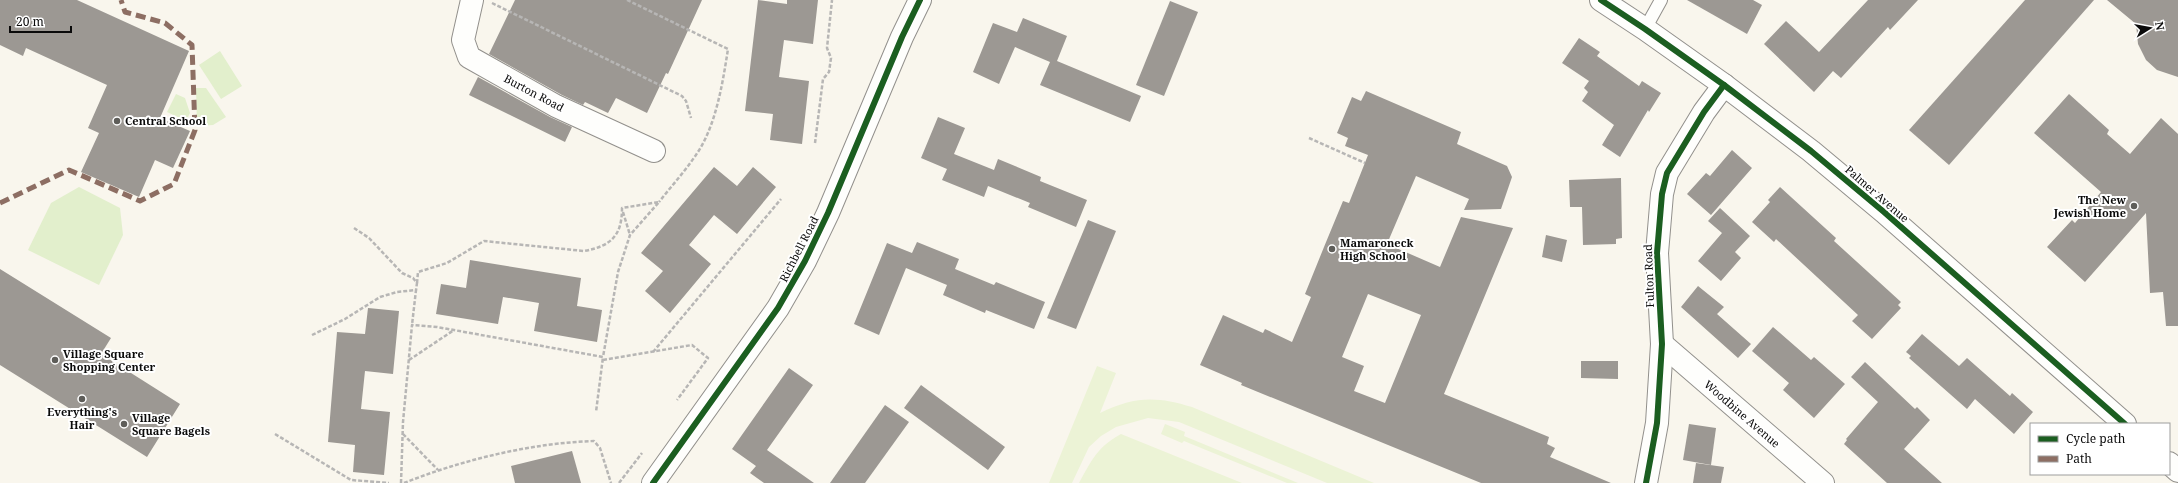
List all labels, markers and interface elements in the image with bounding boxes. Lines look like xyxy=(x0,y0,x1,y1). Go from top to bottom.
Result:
scale bar xyxy=(10,8,71,34)
north arrow xyxy=(2130,8,2170,48)
text: 20 m xyxy=(16,13,44,30)
text: N xyxy=(2152,20,2169,32)
street label: Burton Road xyxy=(502,70,567,115)
place label: Central School xyxy=(125,113,206,128)
marker: Central School xyxy=(112,116,122,126)
street label: Palmer Avenue xyxy=(1842,162,1912,226)
place label: The New Jewish Home xyxy=(2053,192,2127,220)
marker: The New Jewish Home xyxy=(2129,201,2139,211)
street label: Richbell Road xyxy=(776,213,822,284)
place label: Mamaroneck High School xyxy=(1340,235,1413,263)
marker: Mamaroneck High School xyxy=(1327,244,1337,254)
street label: Fulton Road xyxy=(1640,244,1657,308)
place label: Village Square Shopping Center xyxy=(63,346,156,374)
marker: Village Square Shopping Center xyxy=(50,355,60,365)
street label: Woodbine Avenue xyxy=(1701,377,1783,451)
marker: Everything's Hair xyxy=(77,394,87,404)
place label: Everything's Hair xyxy=(47,404,117,432)
place label: Village Square Bagels xyxy=(132,410,210,438)
marker: Village Square Bagels xyxy=(119,419,129,429)
legend xyxy=(2030,423,2170,475)
text: Cycle path xyxy=(2066,430,2126,447)
text: Path xyxy=(2066,450,2092,467)

